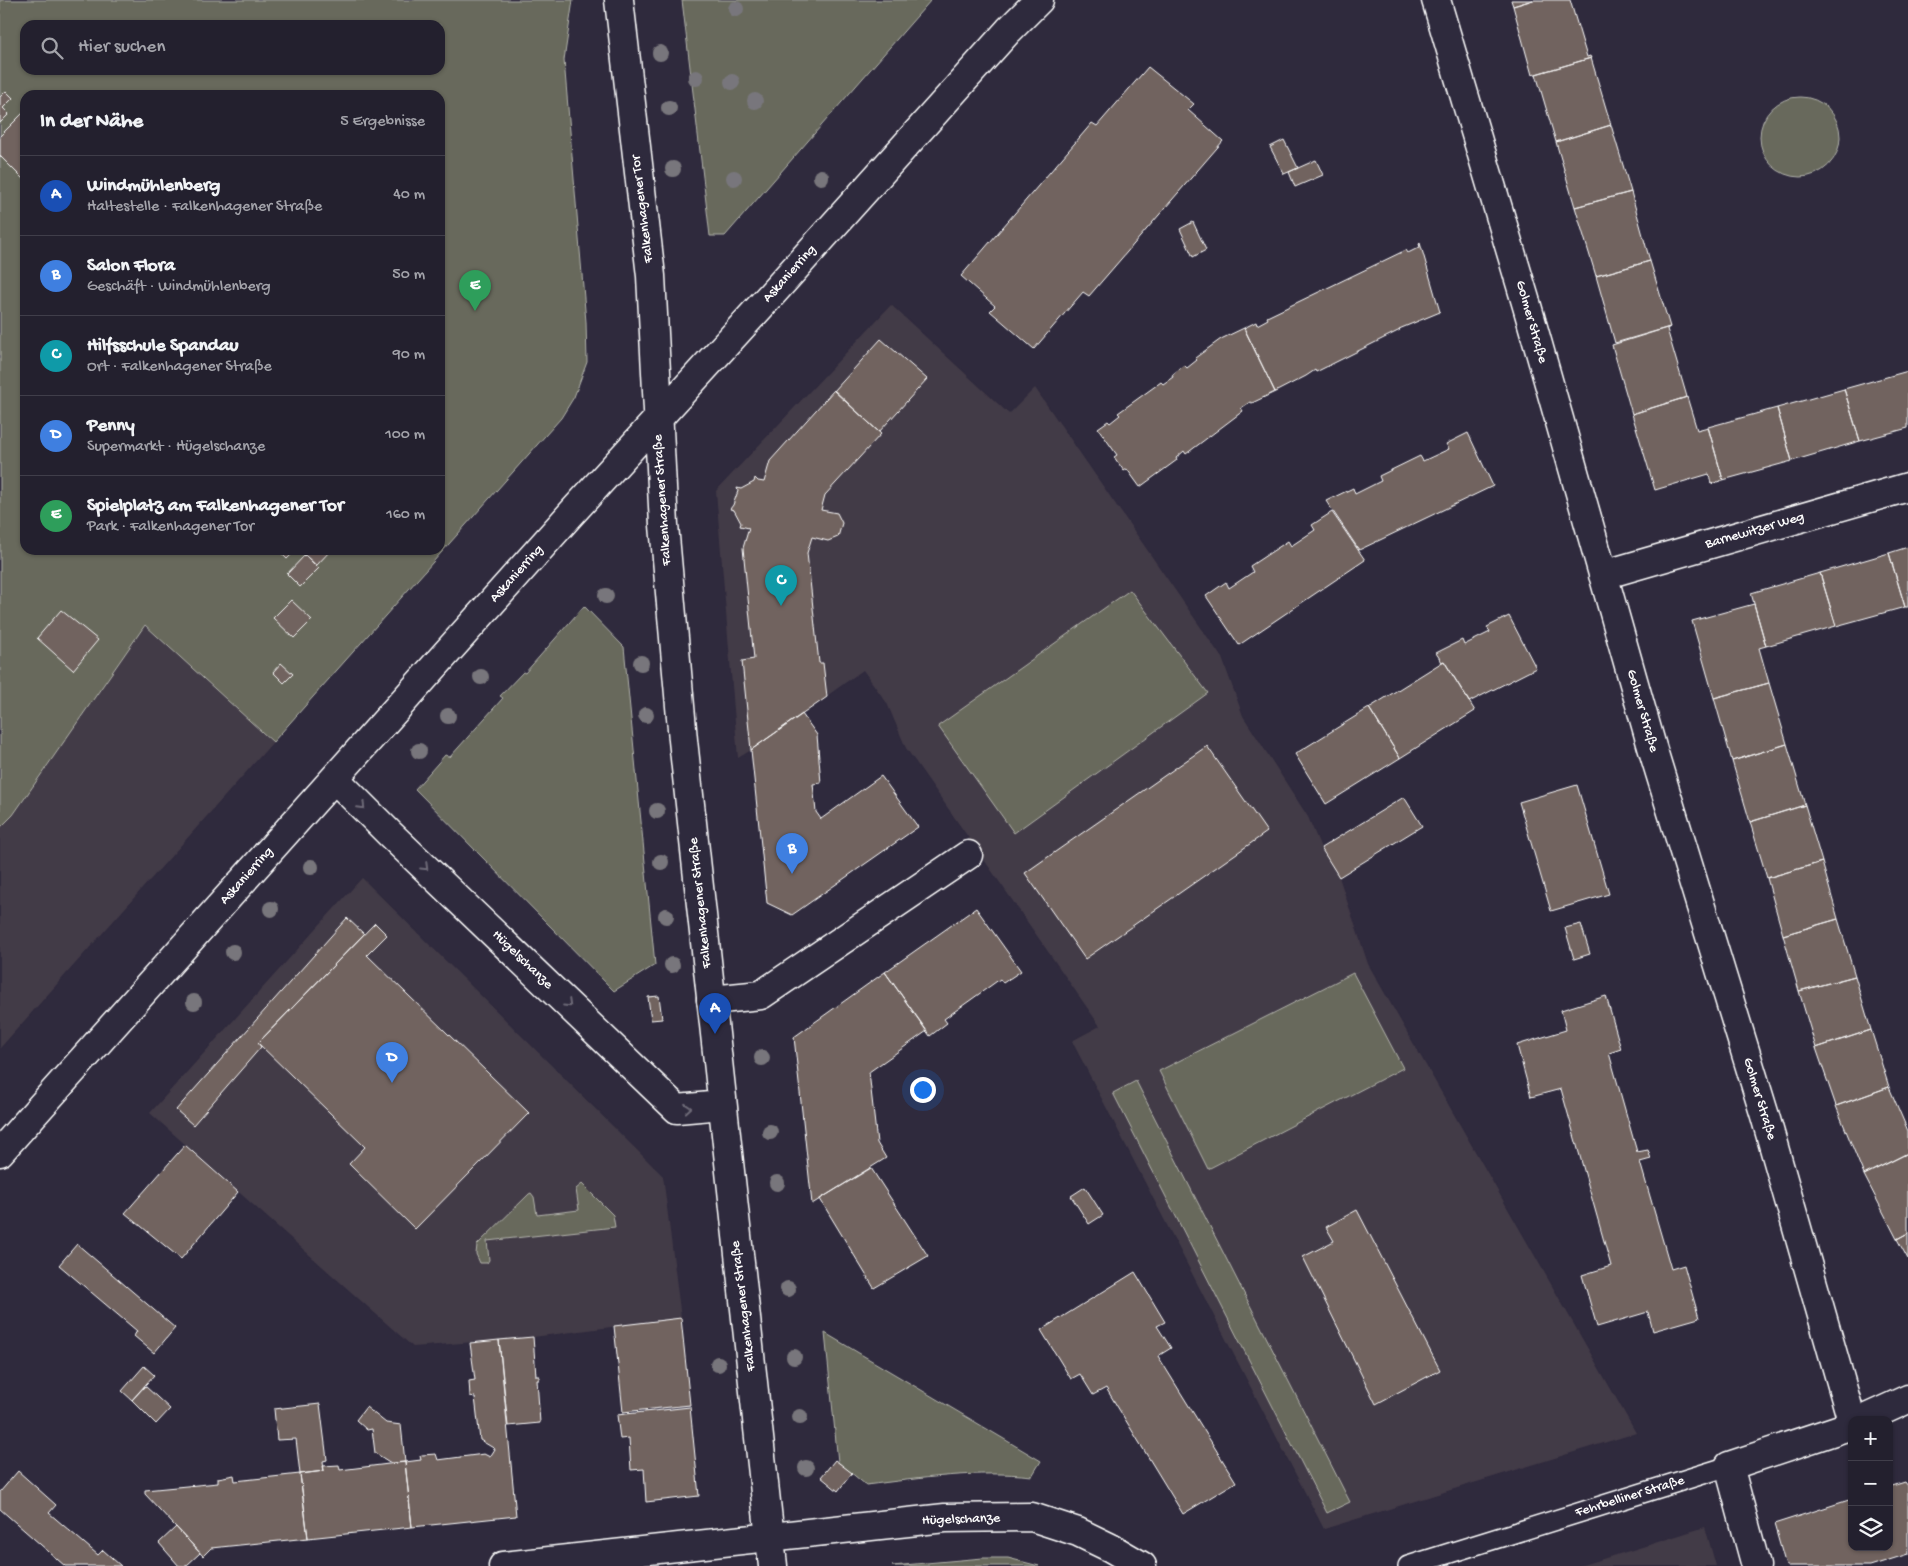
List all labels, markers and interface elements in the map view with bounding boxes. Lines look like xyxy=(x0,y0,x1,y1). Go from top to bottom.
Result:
search box xyxy=(20,20,445,75)
icon: search xyxy=(38,34,66,62)
text: Hier suchen xyxy=(78,36,165,59)
text: In der Nähe xyxy=(40,110,143,135)
text: 5 Ergebnisse xyxy=(340,113,425,132)
street label: Falkenhagener Tor xyxy=(628,153,658,265)
text: Windmühlenberg xyxy=(87,175,220,198)
text: A xyxy=(51,186,61,205)
text: 40 m xyxy=(393,186,425,205)
text: Haltestelle · Falkenhagener Straße xyxy=(87,198,322,217)
street label: Askanierring xyxy=(760,242,820,306)
text: Salon Flora xyxy=(87,255,175,278)
text: B xyxy=(52,266,60,285)
text: 50 m xyxy=(392,266,425,285)
pin: E xyxy=(459,270,491,311)
text: Geschäft · Windmühlenberg xyxy=(87,278,271,297)
street label: Golmer Straße xyxy=(1511,279,1551,366)
text: Hilfsschule Spandau xyxy=(87,335,238,358)
text: C xyxy=(52,346,60,365)
text: 90 m xyxy=(393,346,425,365)
text: Ort · Falkenhagener Straße xyxy=(87,358,272,377)
text: Penny xyxy=(87,415,135,438)
text: D xyxy=(51,426,61,445)
text: 100 m xyxy=(385,426,425,445)
street label: Falkenhagener Straße xyxy=(650,433,676,567)
text: Supermarkt · Hügelschanze xyxy=(87,438,265,457)
text: Spielplatz am Falkenhagener Tor xyxy=(87,495,344,518)
text: E xyxy=(51,506,61,525)
text: 160 m xyxy=(386,506,425,525)
street label: Barnewitzer Weg xyxy=(1703,509,1806,554)
text: Park · Falkenhagener Tor xyxy=(87,518,254,537)
street label: Askanierring xyxy=(487,542,547,606)
pin: C xyxy=(765,565,797,606)
street label: Golmer Straße xyxy=(1622,668,1662,755)
one-way arrow xyxy=(356,800,365,809)
pin: B xyxy=(776,833,808,874)
street label: Falkenhagener Straße xyxy=(686,836,716,970)
street label: Askanierring xyxy=(217,844,277,908)
one-way arrow xyxy=(419,862,428,871)
street label: Hügelschanze xyxy=(488,927,557,994)
pin: A xyxy=(699,993,731,1034)
one-way arrow xyxy=(562,998,571,1007)
pin: D xyxy=(376,1042,408,1083)
street label: Golmer Straße xyxy=(1738,1056,1780,1143)
your location xyxy=(910,1077,936,1103)
one-way arrow xyxy=(685,1103,693,1114)
street label: Falkenhagener Straße xyxy=(727,1239,761,1373)
map controls xyxy=(1848,1416,1893,1551)
button: + xyxy=(1848,1416,1893,1461)
button: − xyxy=(1848,1461,1893,1506)
street label: Fehrbelliner Straße xyxy=(1572,1472,1687,1522)
button: layers xyxy=(1848,1506,1893,1551)
street label: Hügelschanze xyxy=(922,1510,1001,1530)

